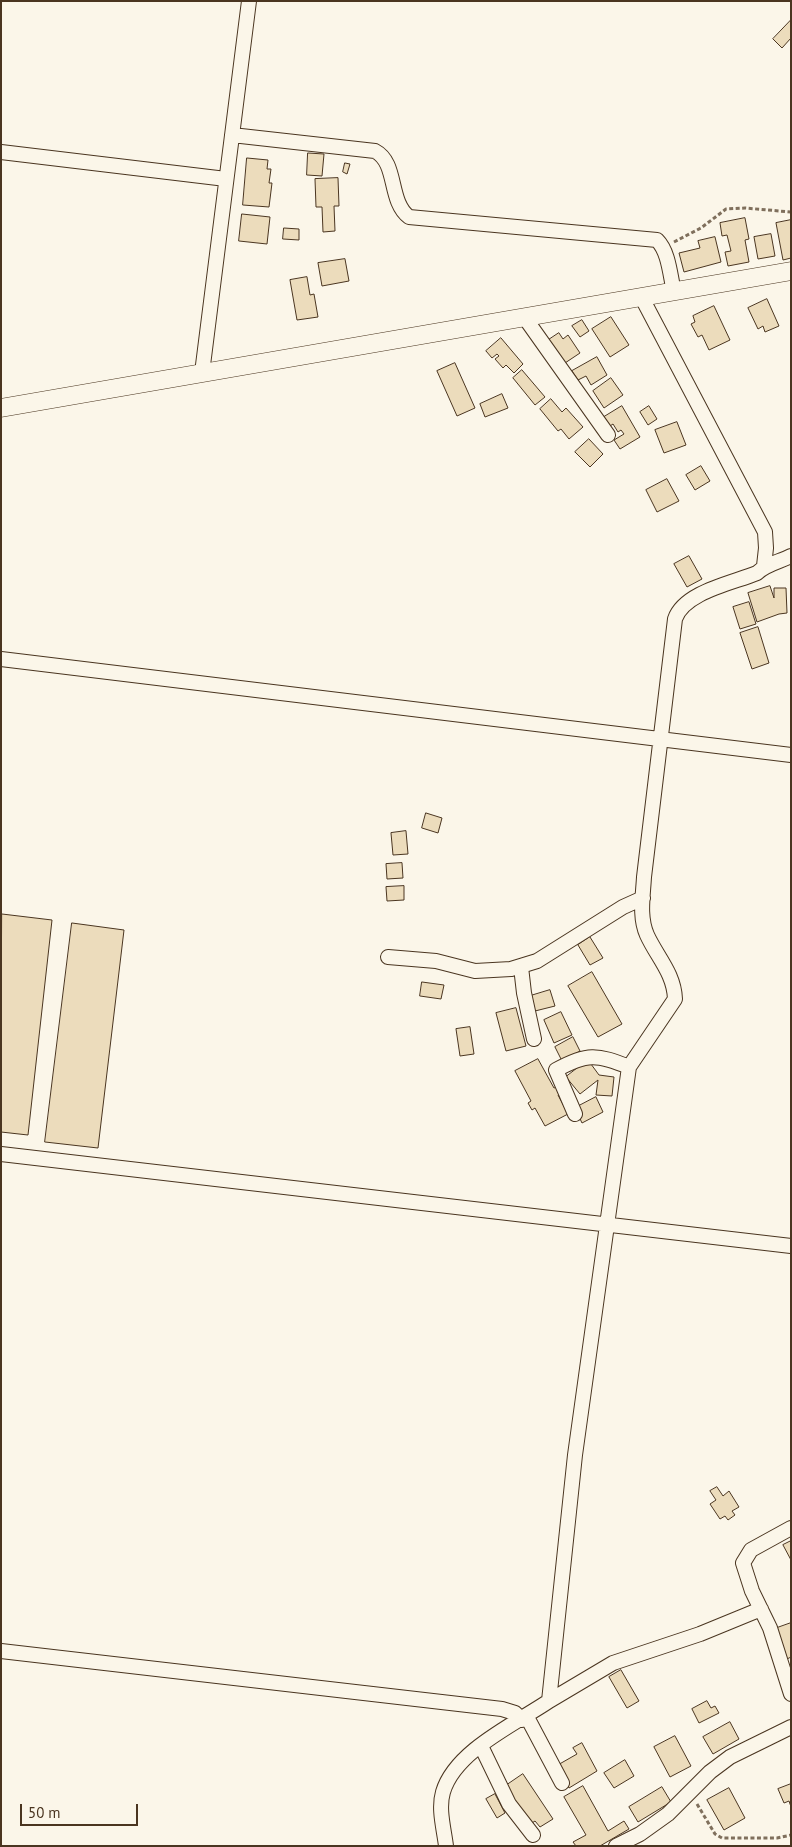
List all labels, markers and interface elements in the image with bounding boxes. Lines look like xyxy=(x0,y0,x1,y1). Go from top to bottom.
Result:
scale bar xyxy=(22,1794,140,1826)
text: 50 m xyxy=(28,1803,61,1822)

